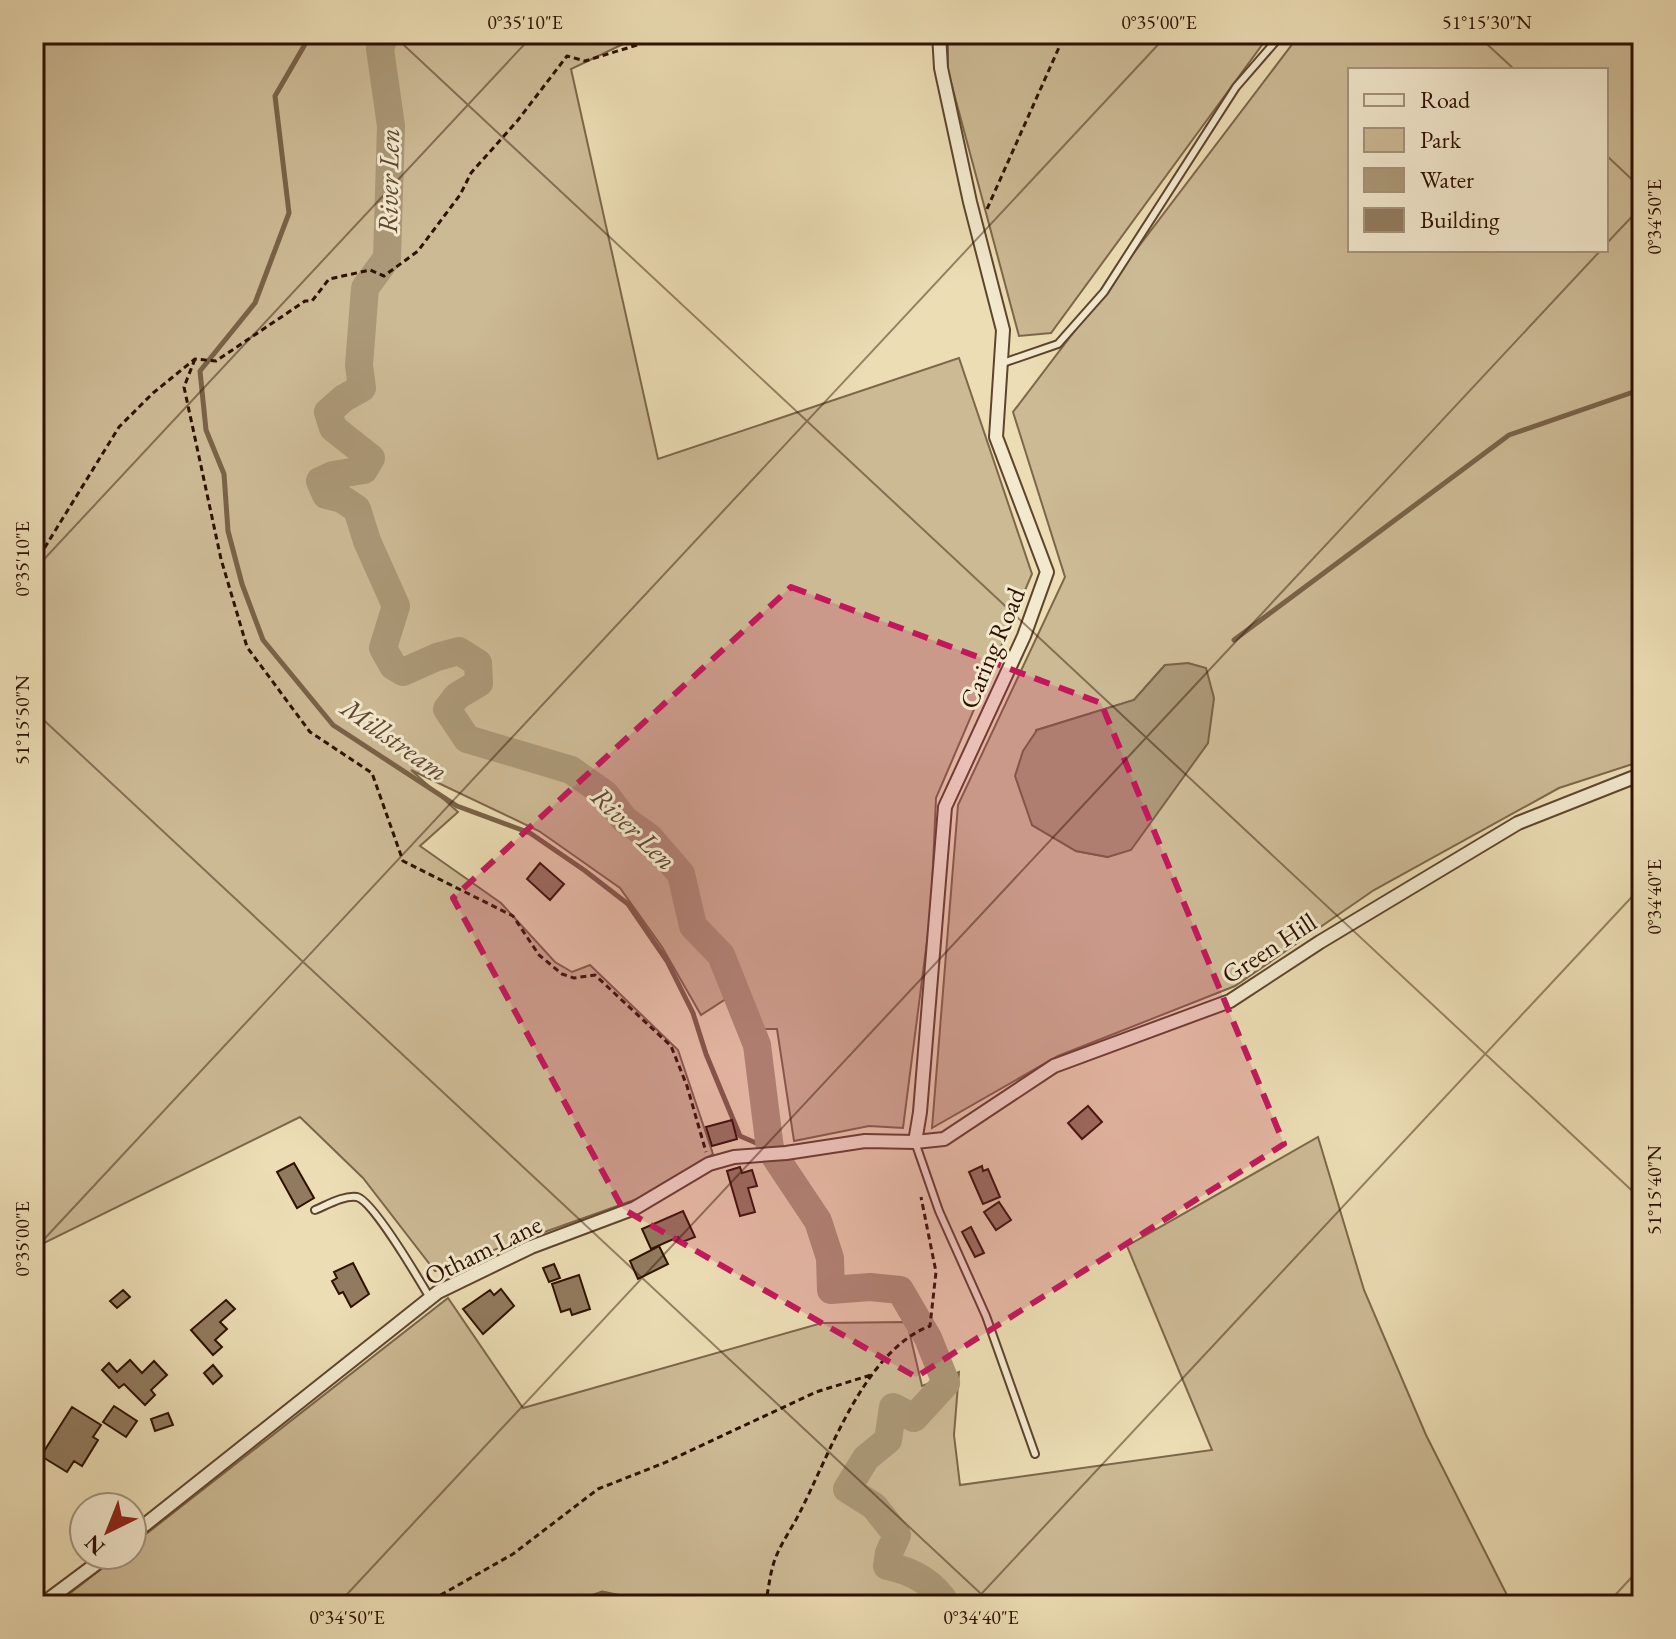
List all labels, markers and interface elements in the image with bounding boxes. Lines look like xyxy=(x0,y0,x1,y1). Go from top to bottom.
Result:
text: 0°35'10"E xyxy=(487,9,563,35)
text: 0°35'00"E xyxy=(1121,9,1197,35)
text: 51°15'30"N xyxy=(1442,9,1532,35)
legend xyxy=(1348,68,1608,252)
text: Road xyxy=(1420,84,1471,115)
text: Park xyxy=(1420,124,1462,155)
water label: River Len xyxy=(369,128,407,234)
text: Water xyxy=(1420,164,1474,195)
text: 0°34'50"E xyxy=(1641,179,1667,255)
text: Building xyxy=(1420,204,1500,235)
text: 0°35'10"E xyxy=(9,521,35,597)
street label: Caring Road xyxy=(951,581,1033,714)
text: 51°15'50"N xyxy=(9,675,35,765)
water label: Millstream xyxy=(333,688,455,789)
water label: River Len xyxy=(584,778,684,878)
text: 0°34'40"E xyxy=(1641,859,1667,935)
street label: Green Hill xyxy=(1215,905,1323,991)
text: 51°15'40"N xyxy=(1641,1145,1667,1235)
text: 0°35'00"E xyxy=(9,1201,35,1277)
street label: Otham Lane xyxy=(419,1207,547,1293)
north arrow xyxy=(68,1491,148,1571)
text: N xyxy=(78,1528,111,1562)
text: 0°34'50"E xyxy=(309,1604,385,1630)
text: 0°34'40"E xyxy=(943,1604,1019,1630)

